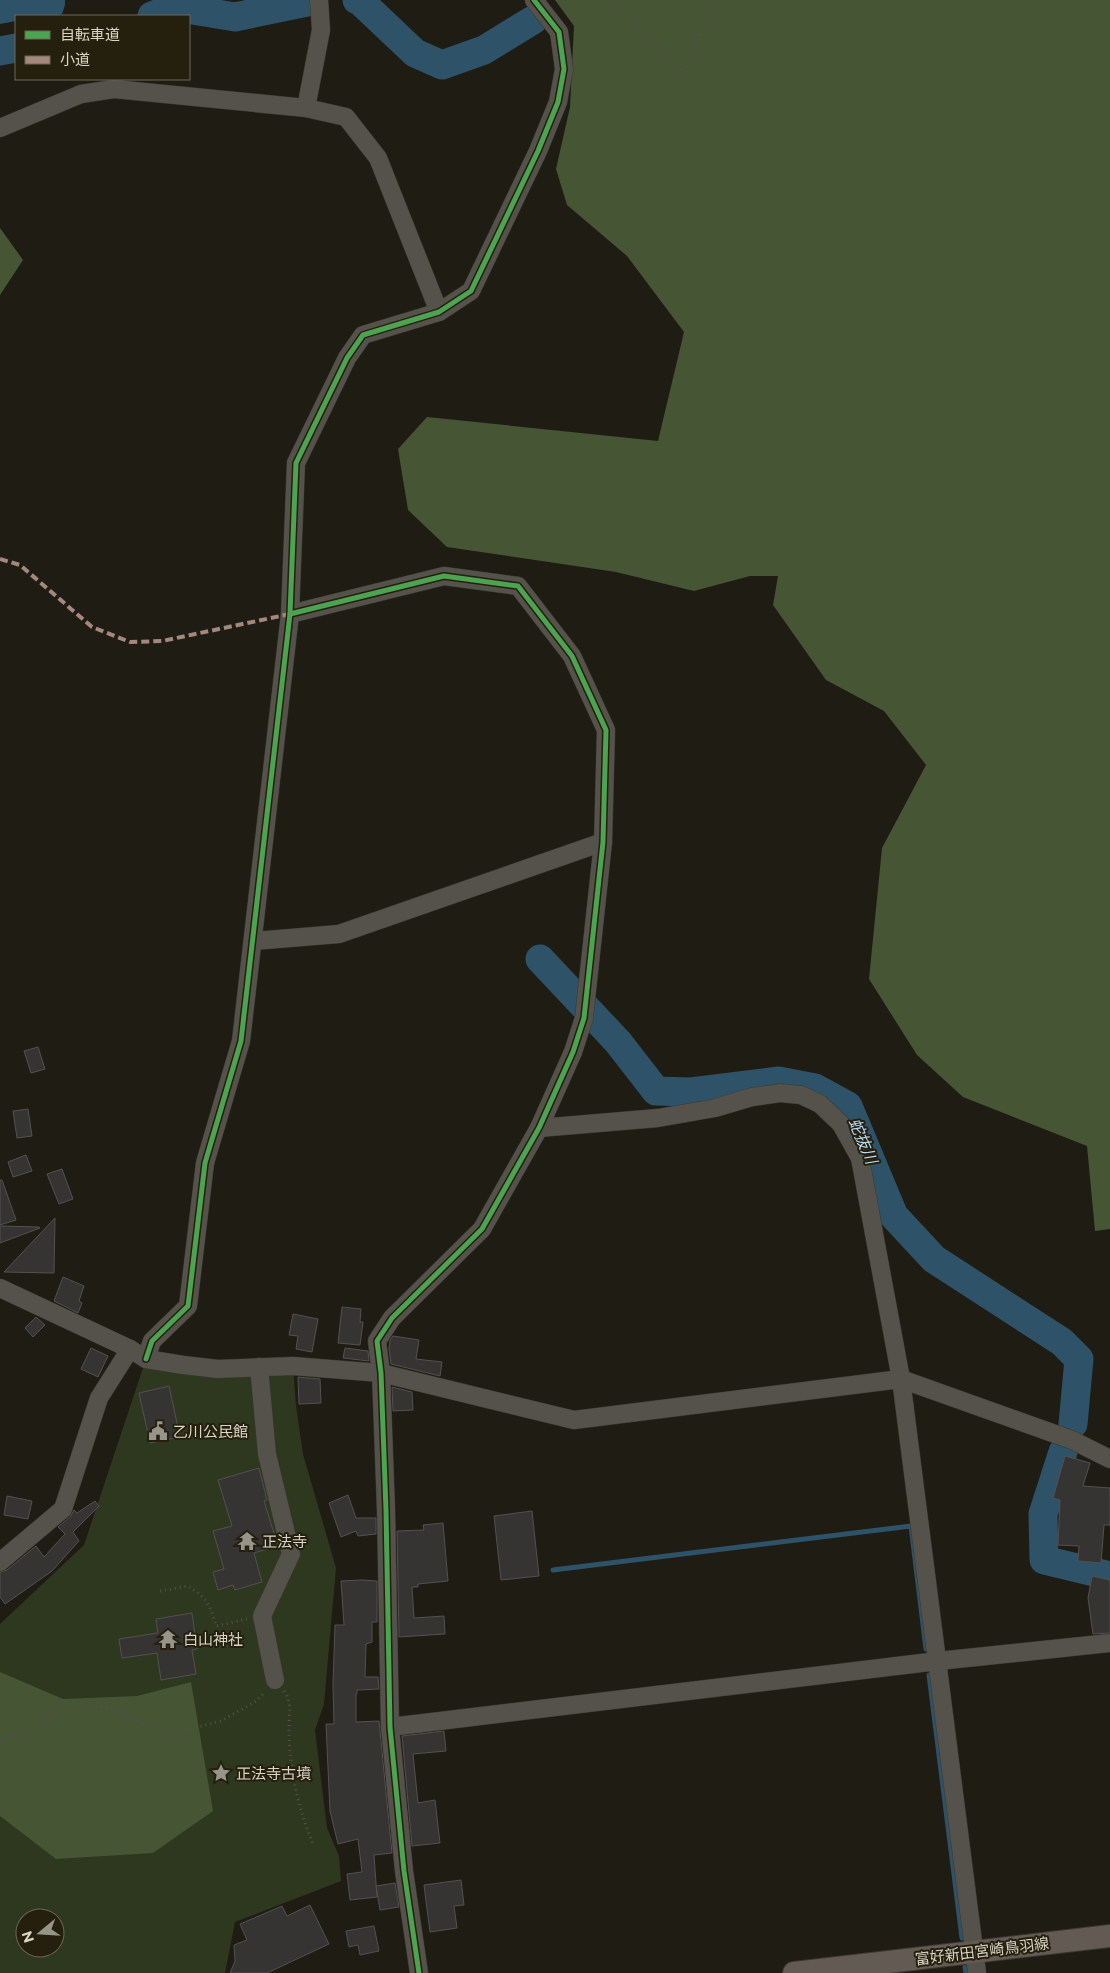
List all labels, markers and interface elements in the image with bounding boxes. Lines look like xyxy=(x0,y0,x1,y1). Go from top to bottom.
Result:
legend xyxy=(15,15,190,80)
text: 自転車道 xyxy=(60,25,120,44)
text: 小道 xyxy=(60,50,90,69)
water label: 蛇抜川 xyxy=(845,1115,882,1169)
public building icon: 乙川公民館 xyxy=(147,1420,169,1442)
place label: 乙川公民館 xyxy=(173,1422,248,1441)
temple icon: 正法寺 xyxy=(236,1530,258,1552)
place label: 正法寺 xyxy=(262,1532,307,1551)
temple icon: 白山神社 xyxy=(157,1628,179,1650)
place label: 白山神社 xyxy=(183,1630,243,1649)
place icon: 正法寺古墳 xyxy=(210,1762,232,1784)
place label: 正法寺古墳 xyxy=(236,1764,311,1783)
north arrow xyxy=(15,1908,65,1958)
text: N xyxy=(17,1929,38,1945)
street label: 富好新田宮崎鳥羽線 xyxy=(914,1933,1050,1969)

